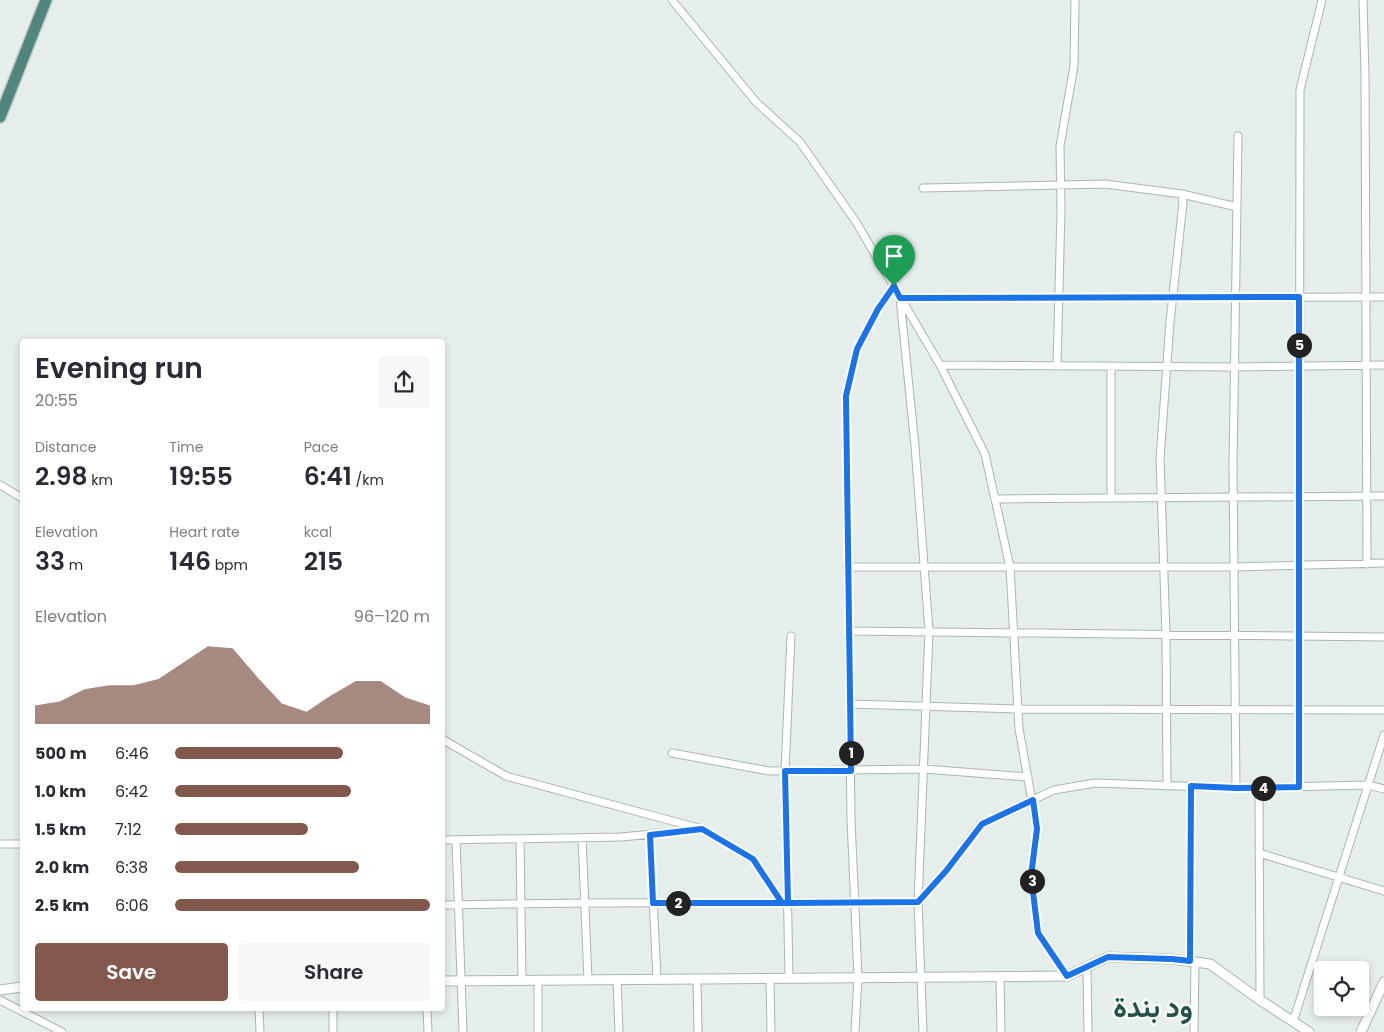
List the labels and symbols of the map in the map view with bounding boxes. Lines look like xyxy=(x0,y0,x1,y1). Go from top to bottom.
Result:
pin xyxy=(873,235,915,286)
pin: 5 xyxy=(1286,332,1312,358)
pin: 1 xyxy=(838,740,864,766)
pin: 4 xyxy=(1250,776,1276,800)
pin: 3 xyxy=(1020,868,1044,894)
pin: 2 xyxy=(666,890,690,916)
district label: ود بندة xyxy=(1113,988,1193,1027)

